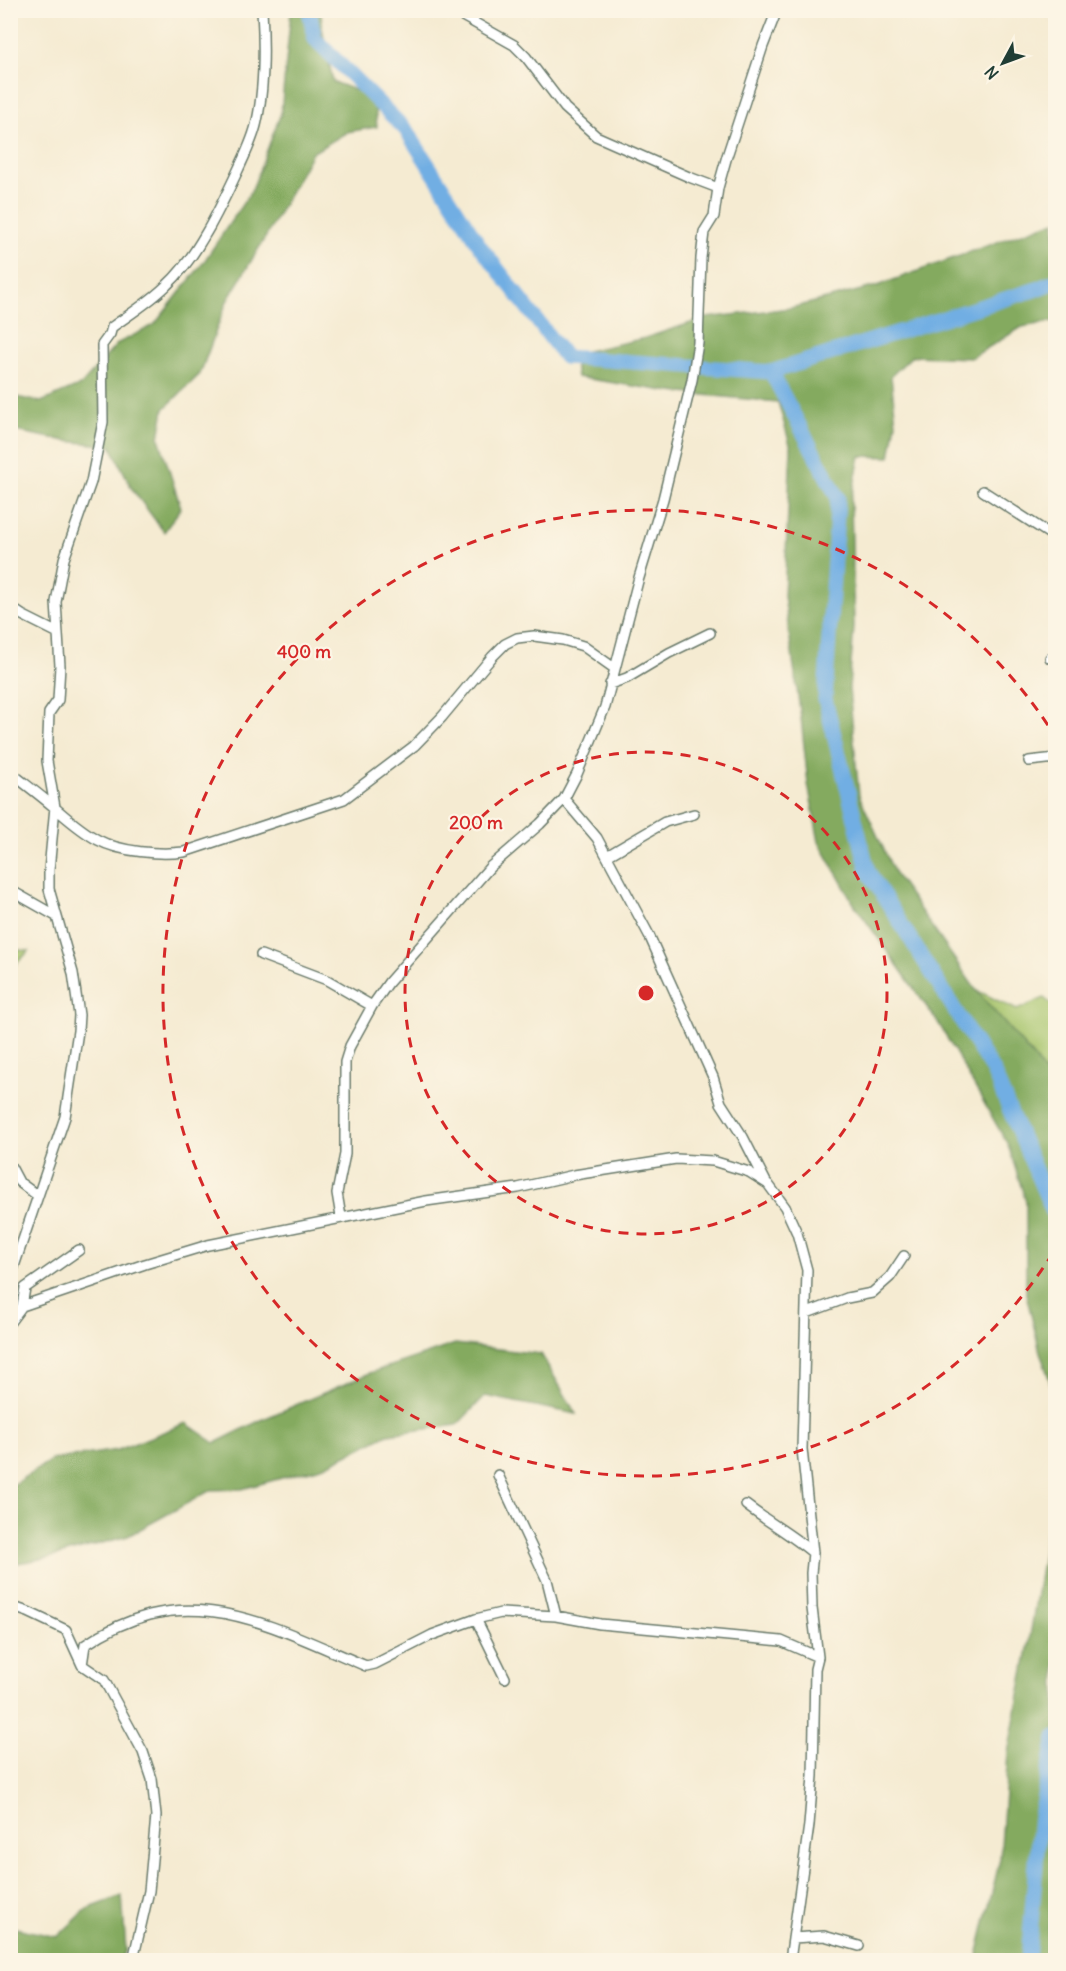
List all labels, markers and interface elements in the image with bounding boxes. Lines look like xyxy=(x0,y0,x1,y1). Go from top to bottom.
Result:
north arrow xyxy=(973,33,1033,93)
text: N xyxy=(981,62,1003,84)
text: 400 m xyxy=(277,640,331,663)
text: 200 m xyxy=(449,811,503,834)
centre of rings xyxy=(636,983,656,1003)

